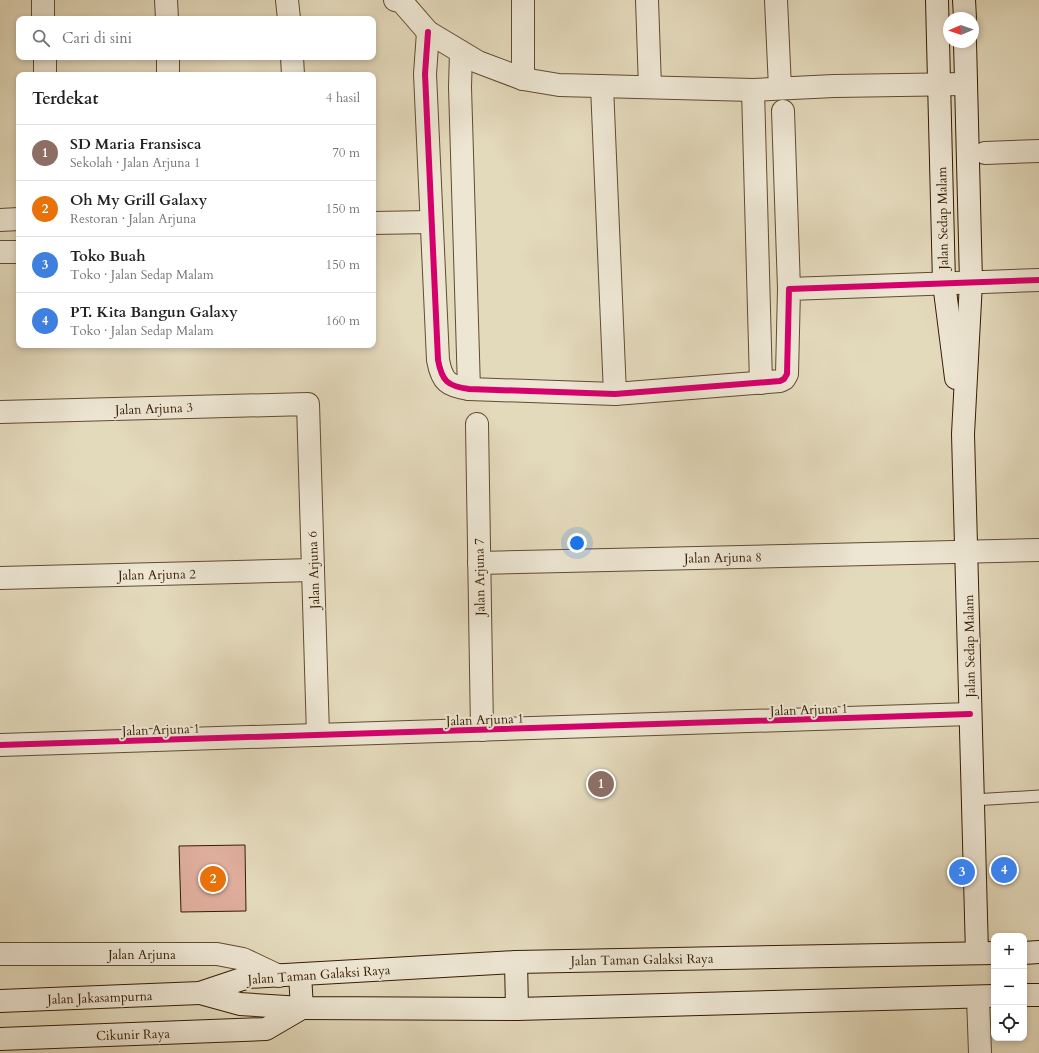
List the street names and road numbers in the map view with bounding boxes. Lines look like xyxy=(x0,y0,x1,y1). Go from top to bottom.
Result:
street label: Jalan Sedap Malam xyxy=(933,166,953,272)
street label: Jalan Arjuna 3 xyxy=(113,399,193,419)
street label: Jalan Arjuna 6 xyxy=(304,530,324,611)
street label: Jalan Arjuna 7 xyxy=(470,538,490,618)
street label: Jalan Arjuna 8 xyxy=(682,548,762,568)
street label: Jalan Arjuna 2 xyxy=(116,565,196,585)
street label: Jalan Sedap Malam xyxy=(960,594,980,700)
street label: Jalan Arjuna 1 xyxy=(768,700,848,720)
street label: Jalan Arjuna 1 xyxy=(444,710,524,730)
street label: Jalan Arjuna 1 xyxy=(120,720,200,740)
street label: Jalan Arjuna xyxy=(106,946,176,964)
street label: Jalan Taman Galaksi Raya xyxy=(568,950,714,970)
street label: Jalan Taman Galaksi Raya xyxy=(245,961,391,989)
street label: Jalan Jakasampurna xyxy=(45,987,153,1009)
street label: Cikunir Raya xyxy=(96,1025,171,1045)

